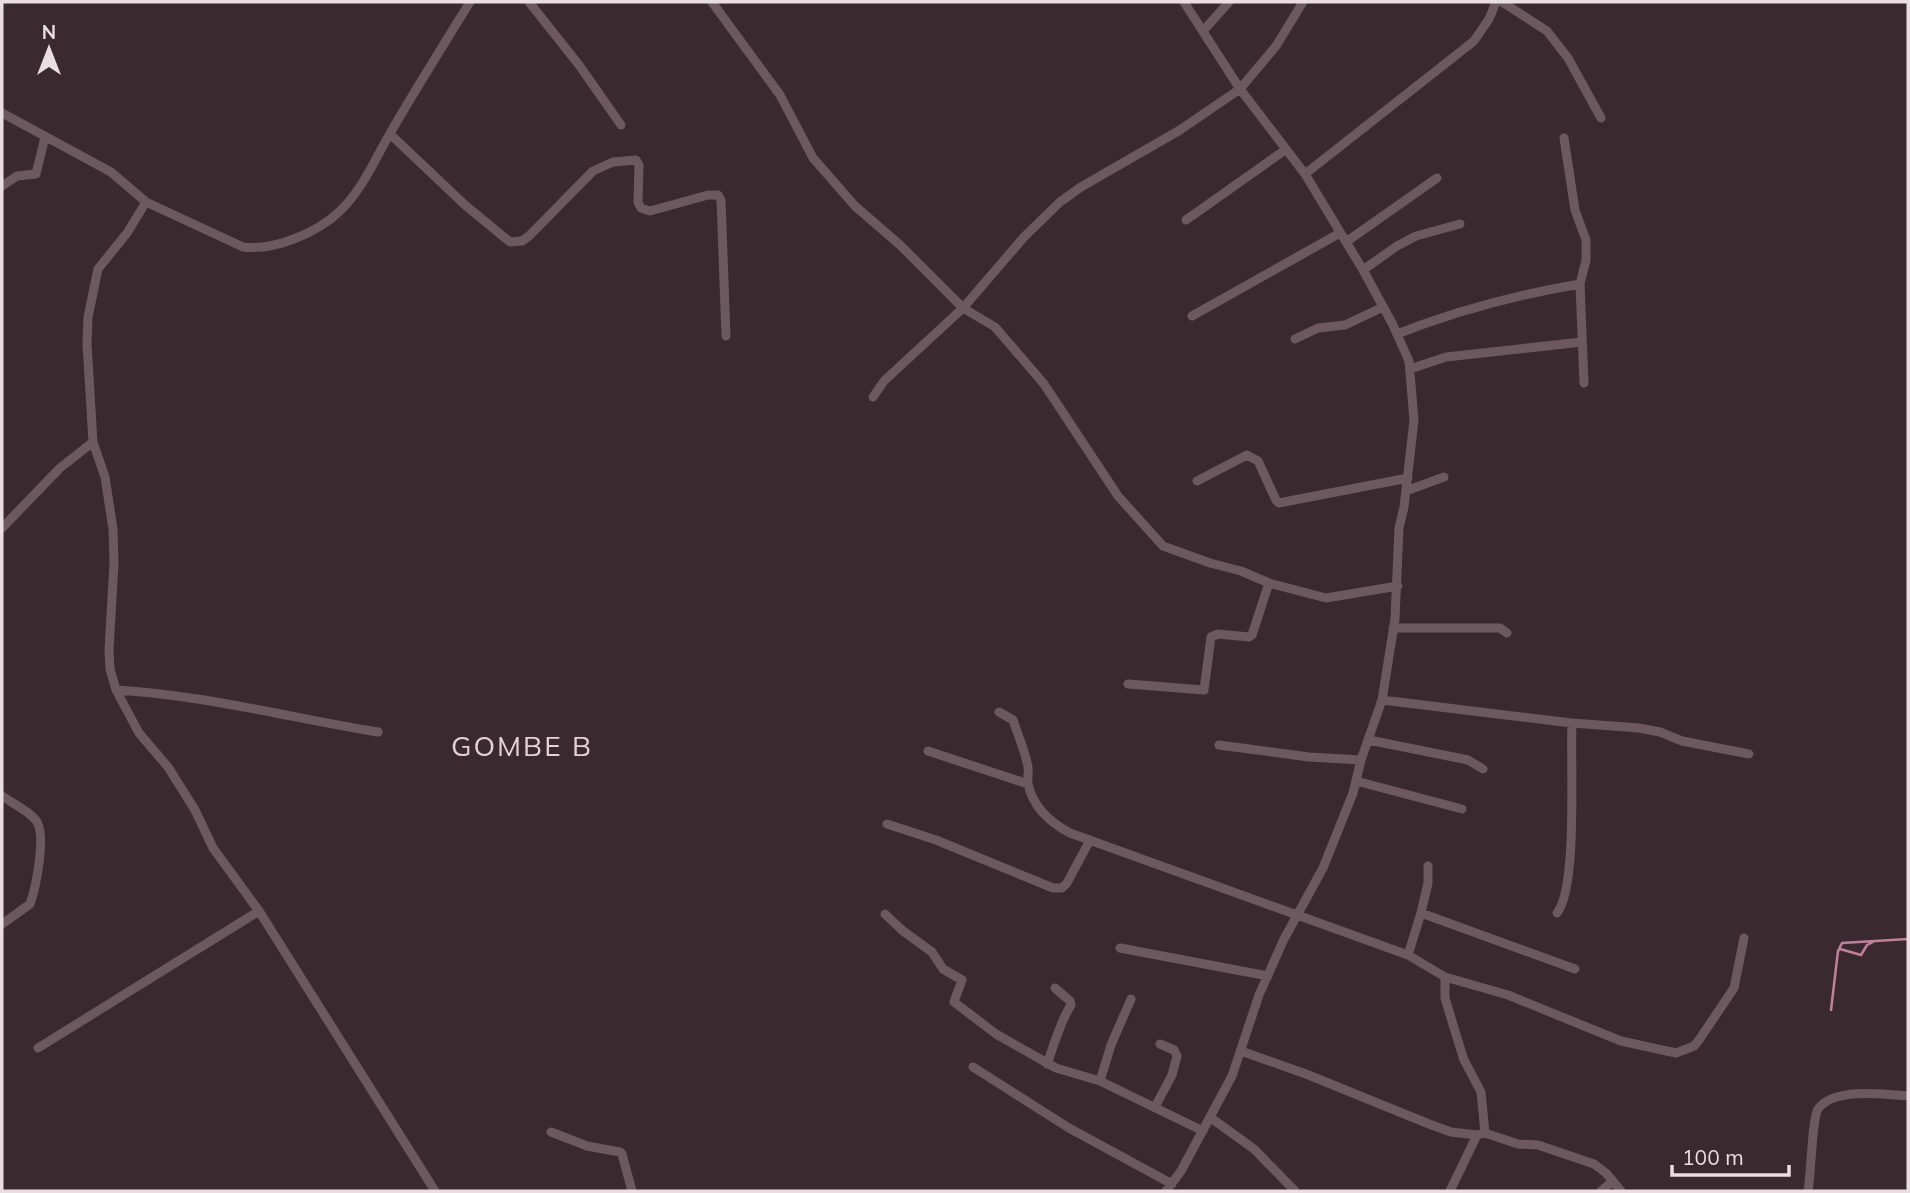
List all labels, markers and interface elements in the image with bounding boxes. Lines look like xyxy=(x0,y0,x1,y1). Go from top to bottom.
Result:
north arrow xyxy=(14,14,84,84)
text: N xyxy=(42,20,56,44)
district label: GOMBE B xyxy=(451,728,593,763)
scale bar xyxy=(1672,1134,1789,1178)
text: 100 m xyxy=(1682,1144,1744,1170)

